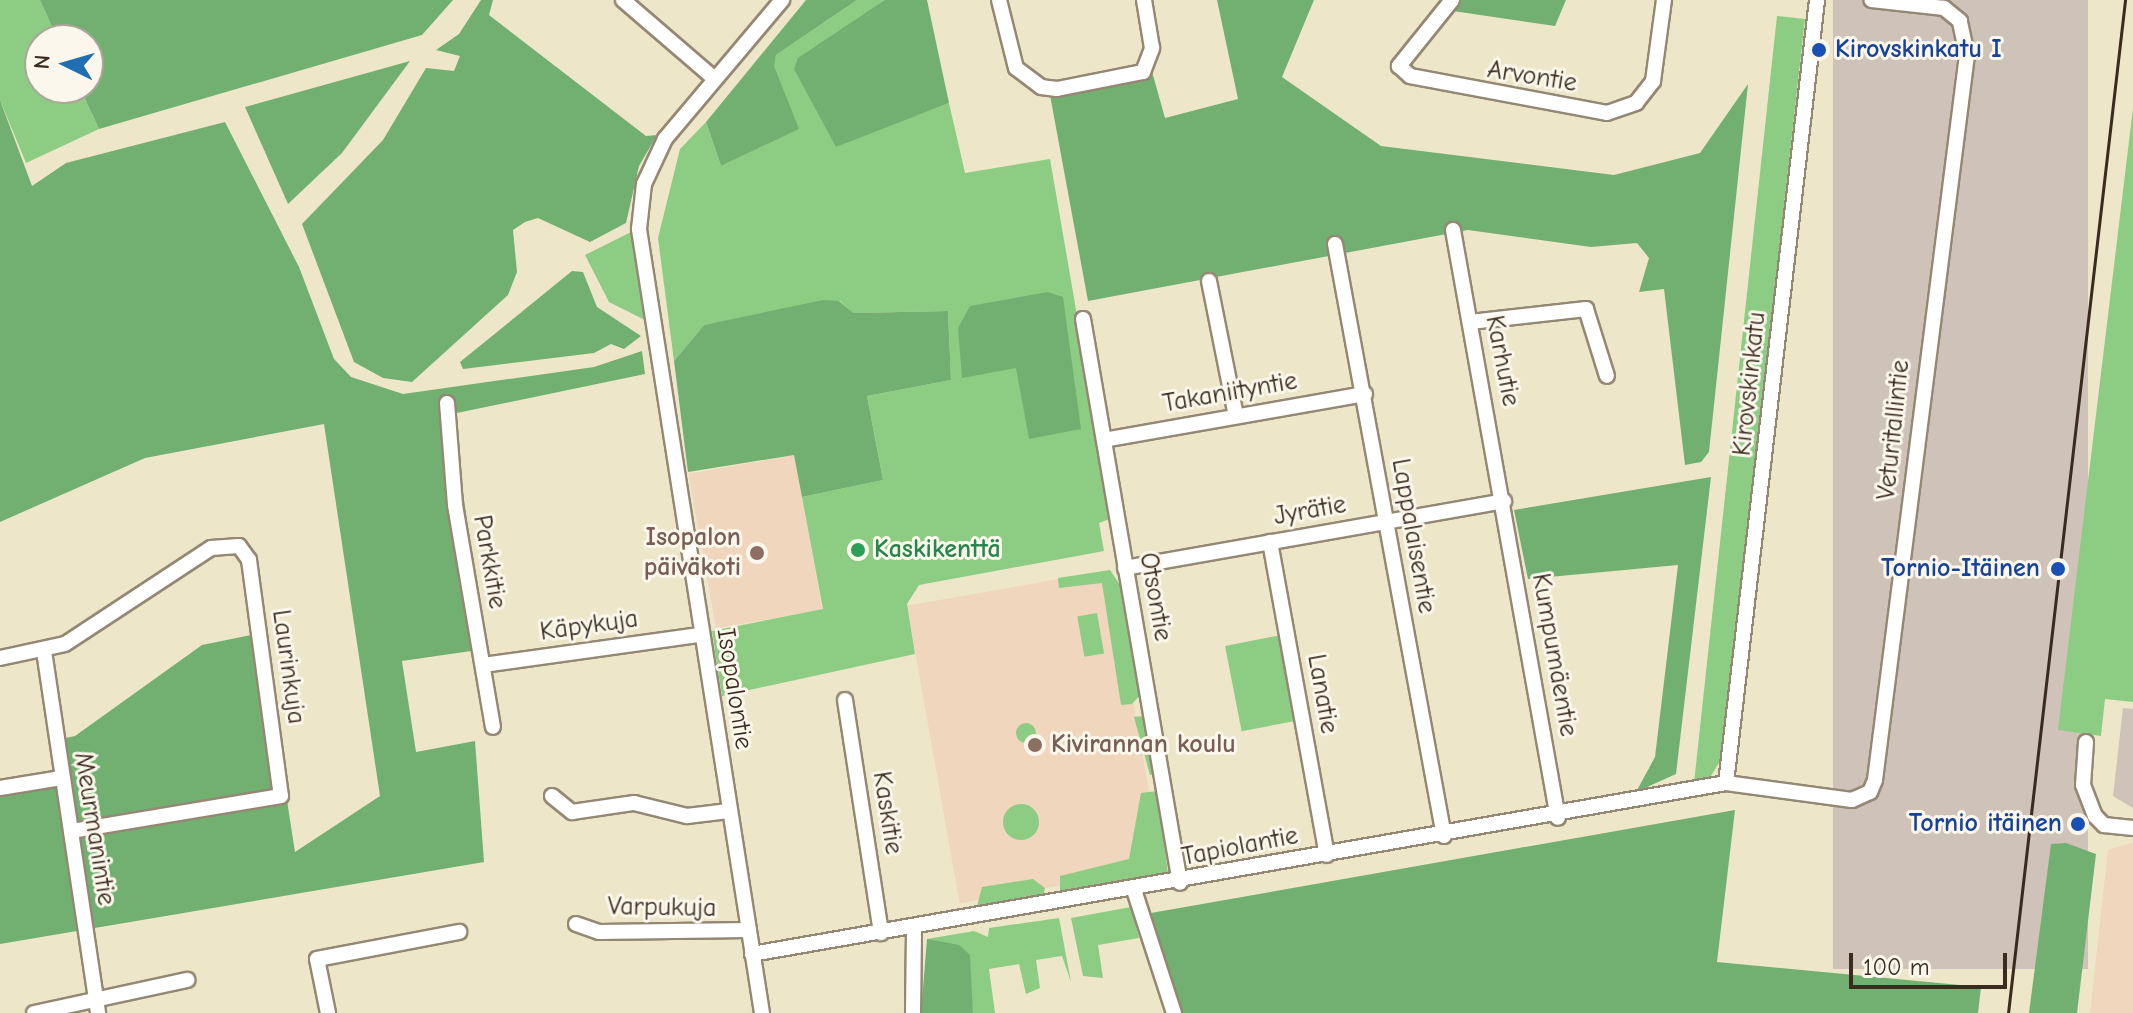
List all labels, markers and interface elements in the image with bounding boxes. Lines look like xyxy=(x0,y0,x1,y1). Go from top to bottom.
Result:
north arrow xyxy=(24,24,104,104)
place label: Kirovskinkatu I xyxy=(1835,34,2002,66)
marker: Kirovskinkatu I xyxy=(1810,41,1828,59)
text: N xyxy=(29,54,56,70)
street label: Arvontie xyxy=(1485,55,1579,99)
street label: Kirovskinkatu xyxy=(1727,310,1773,458)
street label: Karhutie xyxy=(1478,313,1526,409)
street label: Veturitallintie xyxy=(1871,359,1917,501)
street label: Takaniityntie xyxy=(1160,366,1300,420)
street label: Lappalaisentie xyxy=(1384,456,1442,616)
street label: Jyrätie xyxy=(1271,489,1349,533)
street label: Parkkitie xyxy=(465,513,513,611)
place label: Isopalon päiväkoti xyxy=(644,522,741,584)
place label: Kaskikenttä xyxy=(874,534,1001,566)
marker: Kaskikenttä xyxy=(849,541,867,559)
marker: Isopalon päiväkoti xyxy=(748,544,766,562)
street label: Otsontie xyxy=(1132,550,1178,644)
place label: Tornio-Itäinen xyxy=(1881,553,2040,585)
marker: Tornio-Itäinen xyxy=(2047,558,2069,580)
street label: Kumpumäentie xyxy=(1524,571,1584,739)
street label: Käpykuja xyxy=(538,604,640,648)
street label: Laurinkuja xyxy=(265,608,311,726)
street label: Isopalontie xyxy=(709,626,759,752)
street label: Lanatie xyxy=(1300,652,1344,736)
place label: Kivirannan koulu xyxy=(1051,729,1236,761)
marker: Kivirannan koulu xyxy=(1026,736,1044,754)
street label: Meurmanintie xyxy=(67,750,121,908)
street label: Kaskitie xyxy=(865,769,909,857)
place label: Tornio itäinen xyxy=(1909,808,2062,840)
marker: Tornio itäinen xyxy=(2069,815,2087,833)
street label: Tapiolantie xyxy=(1179,820,1301,874)
street label: Varpukuja xyxy=(607,891,717,925)
scale bar xyxy=(1853,937,2011,987)
text: 100 m xyxy=(1863,953,1930,981)

